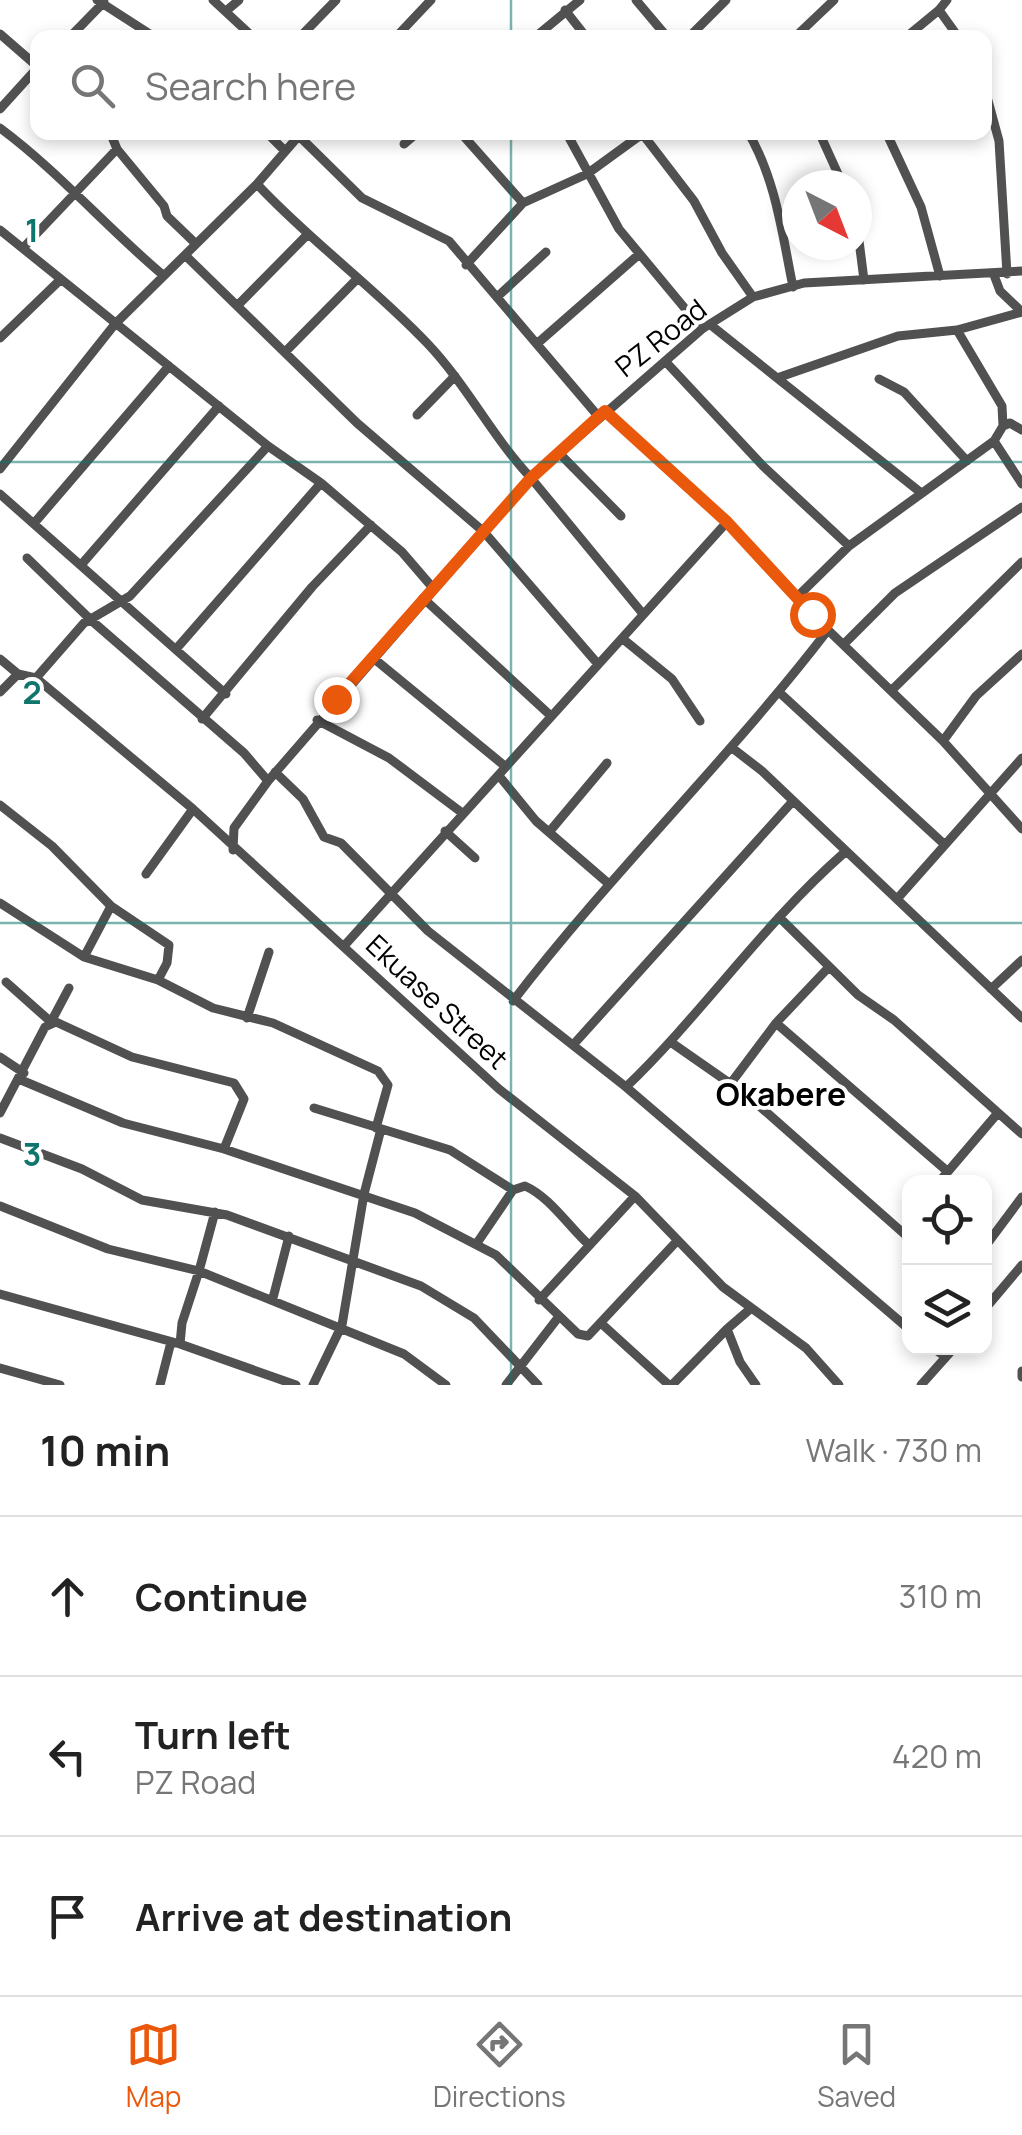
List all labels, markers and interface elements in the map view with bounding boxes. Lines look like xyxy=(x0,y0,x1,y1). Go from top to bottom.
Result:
search box xyxy=(30,30,992,140)
icon: search xyxy=(65,58,120,113)
text: Search here xyxy=(145,59,356,111)
north arrow xyxy=(782,170,872,260)
text: 1 xyxy=(25,208,39,252)
street label: PZ Road xyxy=(607,290,714,385)
route start xyxy=(790,592,836,638)
text: 2 xyxy=(22,670,42,714)
route end xyxy=(314,677,360,723)
street label: Ekuase Street xyxy=(359,926,517,1077)
district label: Okabere xyxy=(716,1072,846,1116)
text: 3 xyxy=(23,1132,41,1176)
map controls xyxy=(902,1175,992,1355)
button: locate xyxy=(902,1175,992,1265)
button: layers xyxy=(902,1265,992,1355)
text: 10 min xyxy=(40,1421,170,1479)
text: Walk · 730 m xyxy=(806,1428,982,1472)
icon: ahead xyxy=(40,1569,95,1624)
text: Continue xyxy=(135,1570,308,1622)
text: 310 m xyxy=(899,1574,982,1618)
text: Turn left xyxy=(135,1708,291,1760)
icon: left xyxy=(40,1729,95,1784)
text: 420 m xyxy=(892,1734,982,1778)
text: PZ Road xyxy=(135,1760,256,1804)
icon: arrive xyxy=(40,1889,95,1944)
text: Arrive at destination xyxy=(135,1890,512,1942)
tab: Map xyxy=(126,2017,181,2115)
tab: Directions xyxy=(433,2017,566,2115)
tab: Saved xyxy=(817,2017,896,2115)

